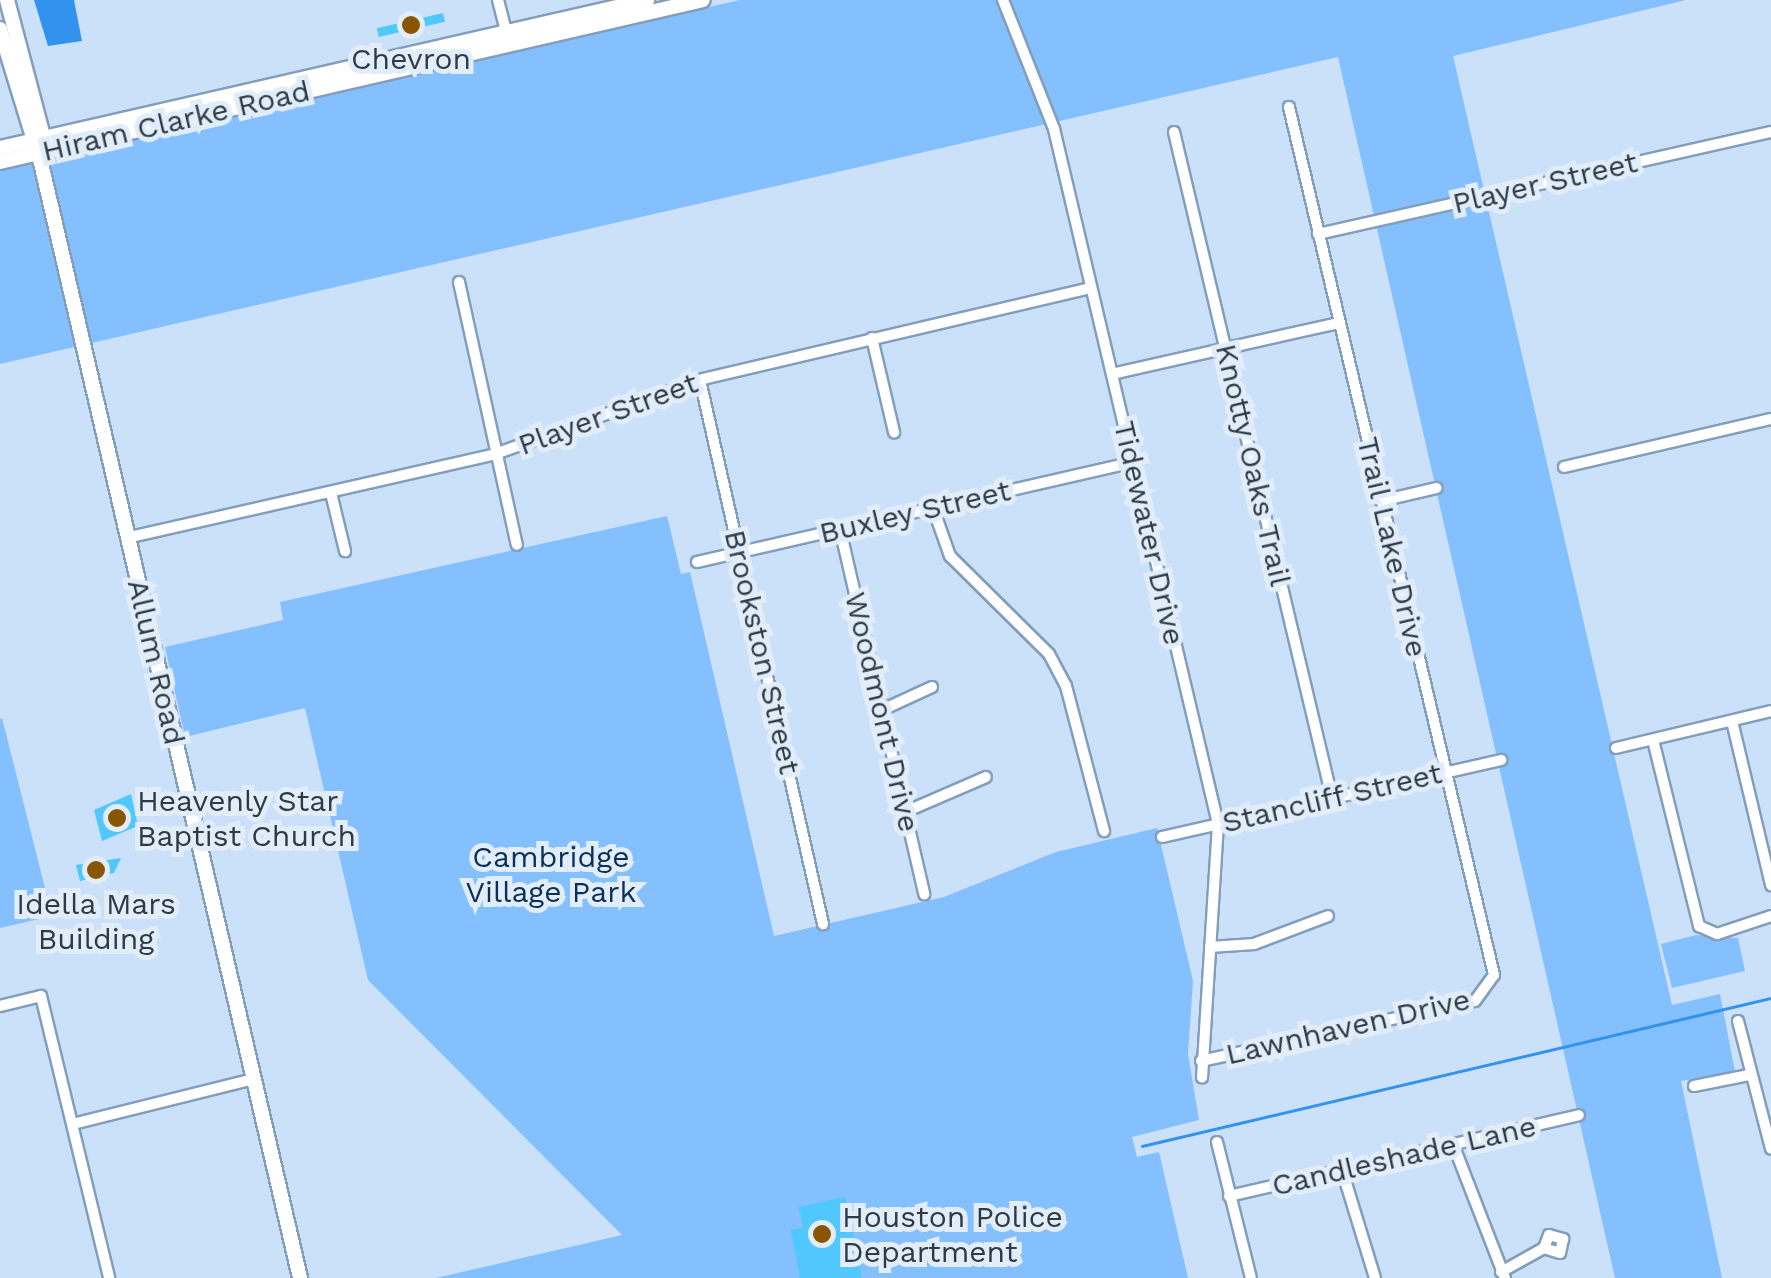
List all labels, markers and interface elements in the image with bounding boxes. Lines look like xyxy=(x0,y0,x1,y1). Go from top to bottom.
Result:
marker: Chevron xyxy=(400,14,422,36)
place label: Chevron xyxy=(351,41,471,77)
street label: Hiram Clarke Road xyxy=(39,73,313,169)
street label: Player Street xyxy=(1449,144,1641,222)
street label: Knotty Oaks Trail xyxy=(1207,340,1299,590)
street label: Player Street xyxy=(513,365,703,463)
street label: Tidewater Drive xyxy=(1106,417,1192,649)
street label: Trail Lake Drive xyxy=(1349,433,1435,661)
street label: Buxley Street xyxy=(816,472,1014,552)
street label: Brookston Street xyxy=(716,526,808,778)
street label: Allum Road xyxy=(119,576,193,748)
street label: Woodmont Drive xyxy=(837,589,927,835)
street label: Stancliff Street xyxy=(1218,755,1446,841)
place label: Heavenly Star Baptist Church xyxy=(137,783,356,854)
marker: Heavenly Star Baptist Church xyxy=(106,807,128,829)
park label: Cambridge Village Park xyxy=(466,839,636,910)
marker: Idella Mars Building xyxy=(85,859,107,881)
place label: Idella Mars Building xyxy=(16,886,176,956)
street label: Lawnhaven Drive xyxy=(1222,981,1474,1073)
street label: Candleshade Lane xyxy=(1268,1108,1540,1204)
place label: Houston Police Department xyxy=(842,1199,1063,1270)
marker: Houston Police Department xyxy=(811,1223,833,1245)

